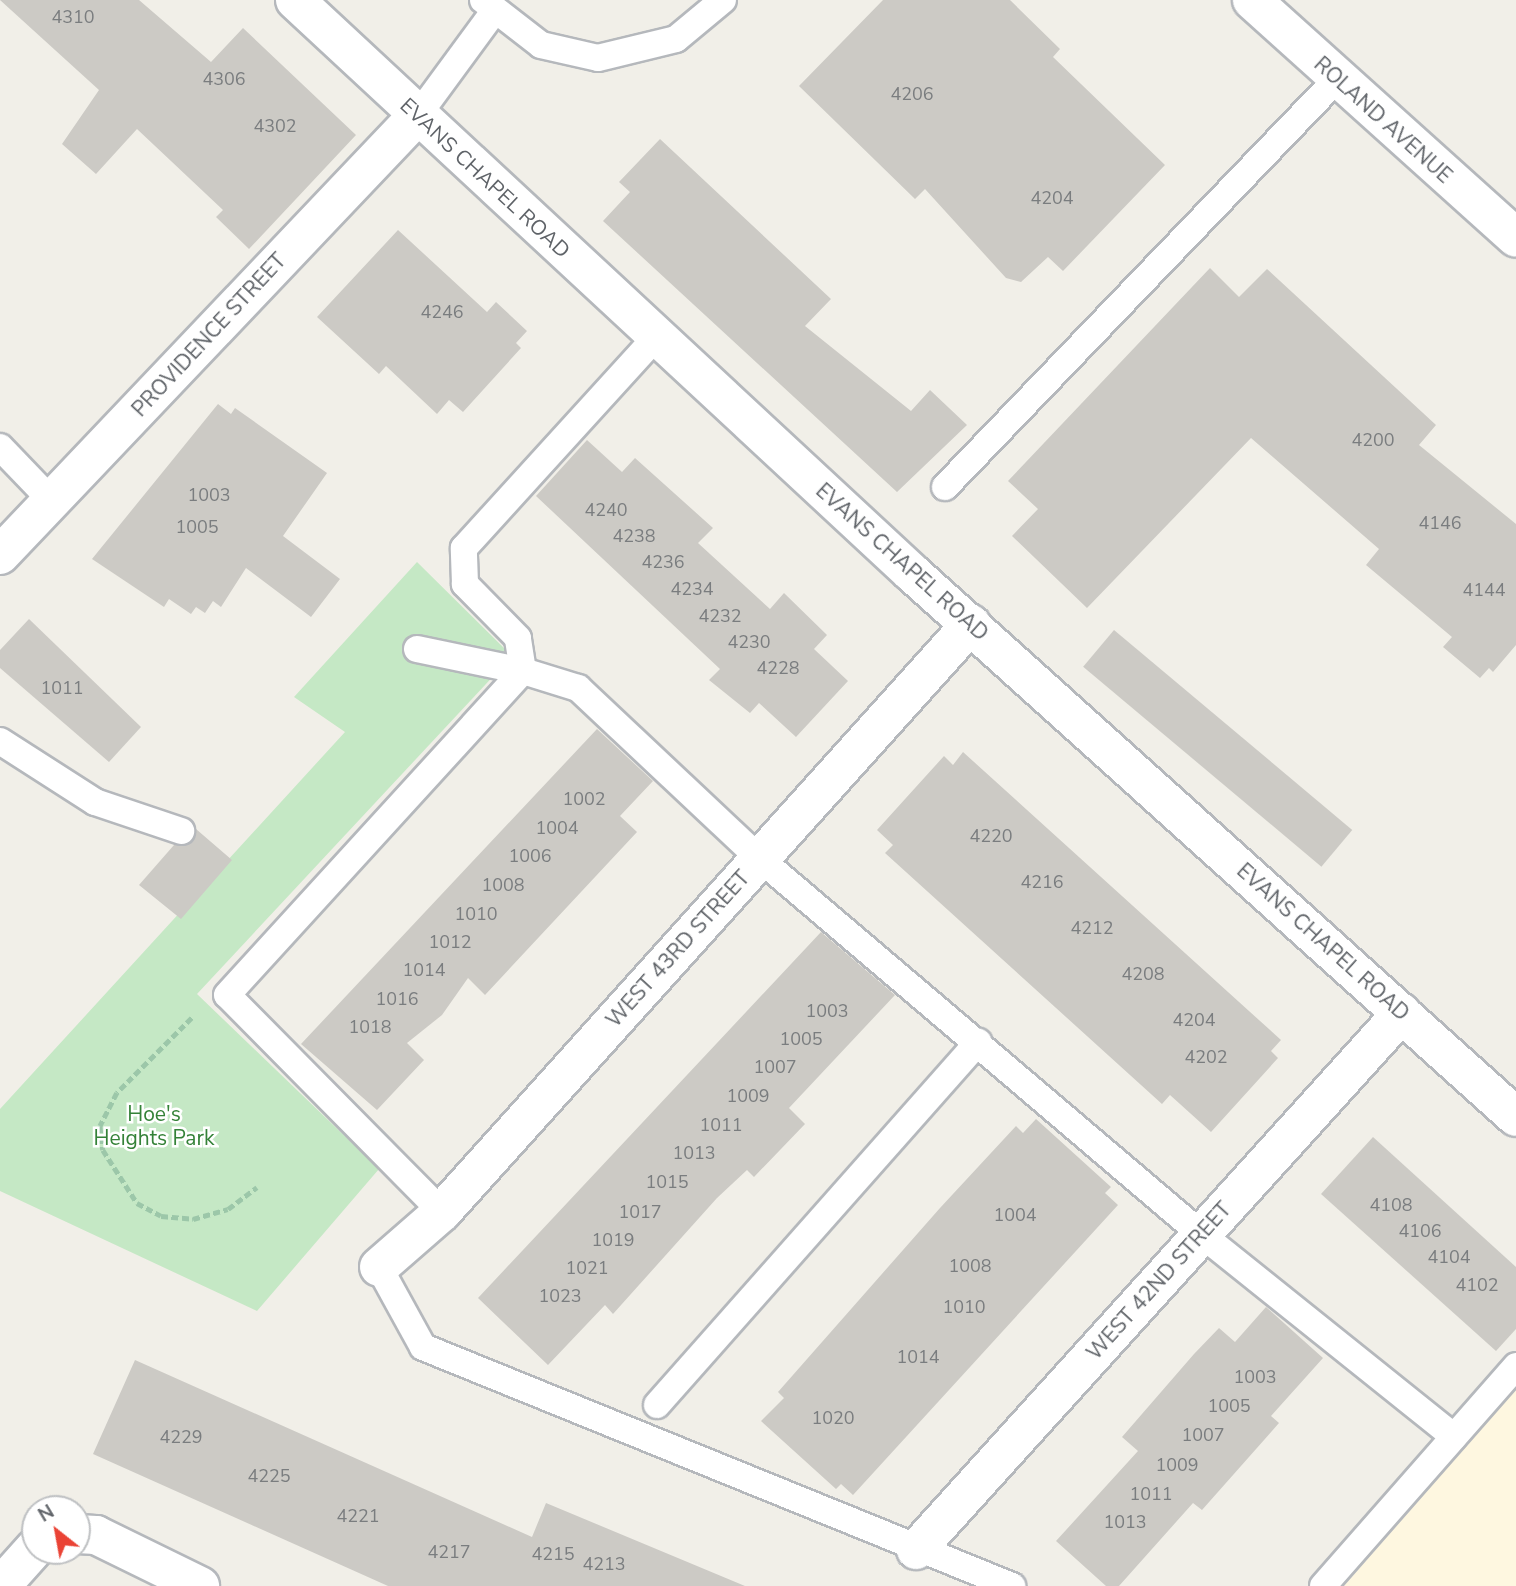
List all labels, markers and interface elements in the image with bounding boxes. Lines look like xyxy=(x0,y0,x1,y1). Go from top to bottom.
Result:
house number: 4310 xyxy=(51,6,95,28)
street label: ROLAND AVENUE xyxy=(1309,51,1457,189)
house number: 4306 xyxy=(202,68,246,90)
house number: 4206 xyxy=(890,83,934,105)
street label: EVANS CHAPEL ROAD xyxy=(395,93,575,263)
house number: 4302 xyxy=(253,115,297,137)
house number: 4204 xyxy=(1030,187,1074,209)
street label: PROVIDENCE STREET xyxy=(127,248,291,422)
house number: 4246 xyxy=(420,301,464,323)
house number: 4200 xyxy=(1351,429,1395,451)
street label: EVANS CHAPEL ROAD xyxy=(811,478,993,646)
house number: 1003 xyxy=(187,484,231,506)
house number: 4240 xyxy=(584,499,628,521)
house number: 4146 xyxy=(1418,512,1462,534)
house number: 1005 xyxy=(175,516,219,538)
house number: 4238 xyxy=(612,525,656,547)
house number: 4236 xyxy=(641,551,685,573)
house number: 4234 xyxy=(670,578,714,600)
house number: 4144 xyxy=(1462,579,1506,601)
house number: 4232 xyxy=(698,605,742,627)
house number: 4230 xyxy=(727,631,771,653)
house number: 4228 xyxy=(756,657,800,679)
house number: 1011 xyxy=(40,677,84,699)
house number: 1002 xyxy=(562,788,606,810)
house number: 1004 xyxy=(535,817,579,839)
house number: 4220 xyxy=(969,825,1013,847)
house number: 1006 xyxy=(508,845,552,867)
street label: EVANS CHAPEL ROAD xyxy=(1232,858,1414,1026)
street label: WEST 43RD STREET xyxy=(601,865,755,1033)
house number: 4216 xyxy=(1020,871,1064,893)
house number: 1008 xyxy=(481,874,525,896)
house number: 1010 xyxy=(454,903,498,925)
house number: 4212 xyxy=(1070,917,1114,939)
house number: 1012 xyxy=(428,931,472,953)
house number: 1014 xyxy=(402,959,446,981)
house number: 4208 xyxy=(1121,963,1165,985)
house number: 1016 xyxy=(375,988,419,1010)
house number: 1003 xyxy=(805,1000,849,1022)
house number: 4204 xyxy=(1172,1009,1216,1031)
house number: 1018 xyxy=(348,1016,392,1038)
house number: 1005 xyxy=(779,1028,823,1050)
house number: 4202 xyxy=(1184,1046,1228,1068)
house number: 1007 xyxy=(753,1056,797,1078)
house number: 1009 xyxy=(726,1085,770,1107)
park label: Hoe's Heights Park xyxy=(93,1101,215,1151)
house number: 1011 xyxy=(699,1114,743,1136)
house number: 1013 xyxy=(672,1142,716,1164)
house number: 1015 xyxy=(645,1171,689,1193)
house number: 4108 xyxy=(1369,1194,1413,1216)
street label: WEST 42ND STREET xyxy=(1081,1197,1237,1365)
house number: 1017 xyxy=(618,1201,662,1223)
house number: 1004 xyxy=(993,1204,1037,1226)
house number: 4106 xyxy=(1398,1220,1442,1242)
house number: 1019 xyxy=(591,1229,635,1251)
house number: 4104 xyxy=(1427,1246,1471,1268)
house number: 1008 xyxy=(948,1255,992,1277)
house number: 1021 xyxy=(565,1257,609,1279)
house number: 4102 xyxy=(1455,1274,1499,1296)
house number: 1023 xyxy=(538,1285,582,1307)
house number: 1010 xyxy=(942,1296,986,1318)
house number: 1014 xyxy=(896,1346,940,1368)
house number: 1003 xyxy=(1233,1366,1277,1388)
house number: 1005 xyxy=(1207,1395,1251,1417)
house number: 1020 xyxy=(811,1407,855,1429)
house number: 1007 xyxy=(1181,1424,1225,1446)
house number: 4229 xyxy=(159,1426,203,1448)
house number: 1009 xyxy=(1155,1454,1199,1476)
house number: 4225 xyxy=(247,1465,291,1487)
house number: 1011 xyxy=(1129,1483,1173,1505)
north arrow xyxy=(21,1495,91,1565)
text: N xyxy=(33,1499,59,1529)
house number: 4221 xyxy=(336,1505,380,1527)
house number: 1013 xyxy=(1103,1511,1147,1533)
house number: 4217 xyxy=(427,1541,471,1563)
house number: 4215 xyxy=(531,1543,575,1565)
house number: 4213 xyxy=(582,1553,626,1575)

